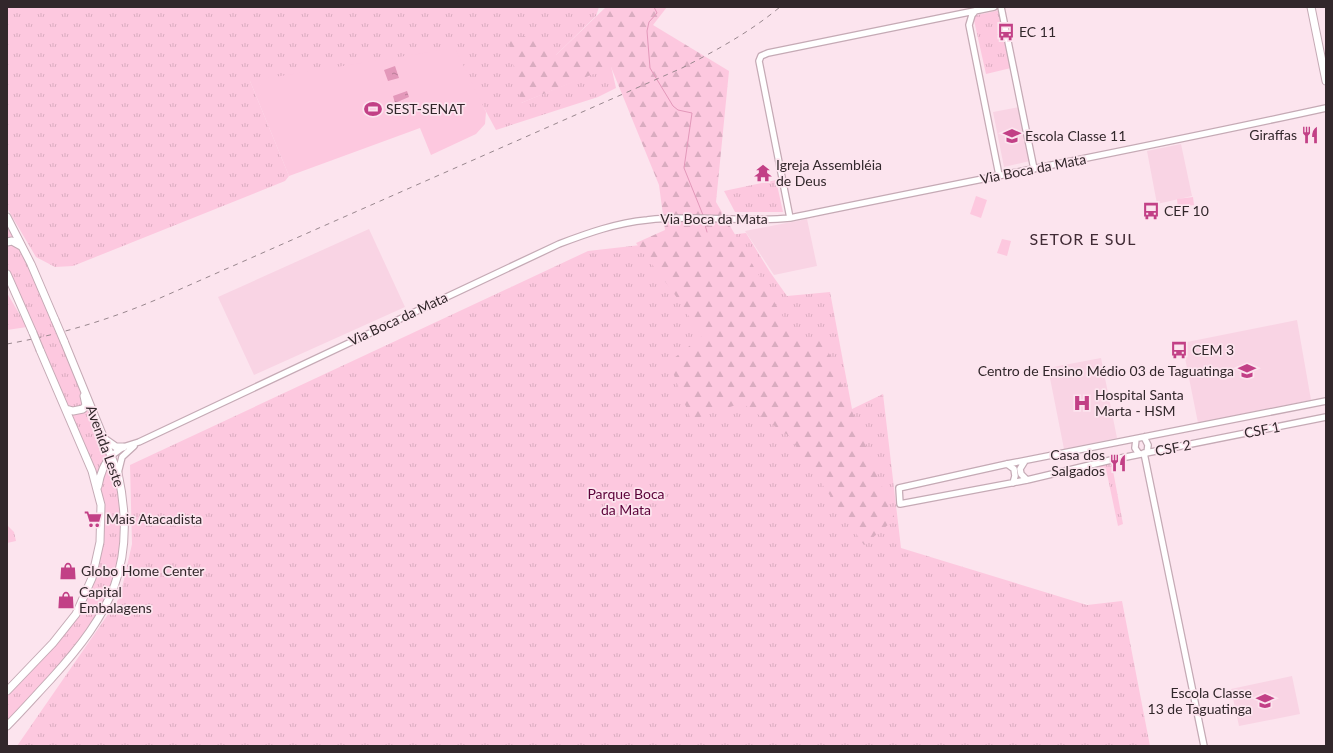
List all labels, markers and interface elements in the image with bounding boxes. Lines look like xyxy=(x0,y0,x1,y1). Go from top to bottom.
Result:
bus stop icon: EC 11 xyxy=(996,22,1016,42)
place label: EC 11 xyxy=(1019,23,1056,40)
sports icon: SEST-SENAT xyxy=(363,99,383,119)
place label: SEST-SENAT xyxy=(386,100,466,117)
restaurant icon: Giraffas xyxy=(1300,125,1320,145)
school or university icon: Escola Classe 11 xyxy=(1002,126,1022,146)
place label: Giraffas xyxy=(1249,126,1297,143)
place label: Escola Classe 11 xyxy=(1025,127,1126,144)
street label: Via Boca da Mata xyxy=(979,150,1087,187)
place label: Igreja Assembléia de Deus xyxy=(776,156,882,189)
temple icon: Igreja Assembléia de Deus xyxy=(753,163,773,183)
bus stop icon: CEF 10 xyxy=(1141,201,1161,221)
place label: CEF 10 xyxy=(1164,202,1209,219)
street label: Via Boca da Mata xyxy=(660,210,768,227)
district label: SETOR E SUL xyxy=(1030,229,1136,248)
street label: Via Boca da Mata xyxy=(345,288,450,349)
bus stop icon: CEM 3 xyxy=(1169,340,1189,360)
place label: CEM 3 xyxy=(1192,341,1234,358)
school or university icon: Centro de Ensino Médio 03 de Taguatinga xyxy=(1237,361,1257,381)
place label: Centro de Ensino Médio 03 de Taguatinga xyxy=(978,362,1234,379)
place label: Hospital Santa Marta - HSM xyxy=(1095,386,1184,419)
hospital icon: Hospital Santa Marta - HSM xyxy=(1072,393,1092,413)
street label: Avenida Leste xyxy=(83,403,128,489)
street label: CSF 1 xyxy=(1242,418,1281,441)
street label: CSF 2 xyxy=(1153,436,1192,459)
place label: Casa dos Salgados xyxy=(1050,446,1105,479)
restaurant icon: Casa dos Salgados xyxy=(1108,453,1128,473)
park label: Parque Boca da Mata xyxy=(587,485,665,518)
supermarket icon: Mais Atacadista xyxy=(83,509,103,529)
place label: Mais Atacadista xyxy=(106,510,202,527)
shop icon: Globo Home Center xyxy=(58,561,78,581)
place label: Globo Home Center xyxy=(81,562,204,579)
place label: Capital Embalagens xyxy=(79,583,152,616)
shop icon: Capital Embalagens xyxy=(56,590,76,610)
place label: Escola Classe 13 de Taguatinga xyxy=(1148,684,1252,717)
school or university icon: Escola Classe 13 de Taguatinga xyxy=(1255,691,1275,711)

